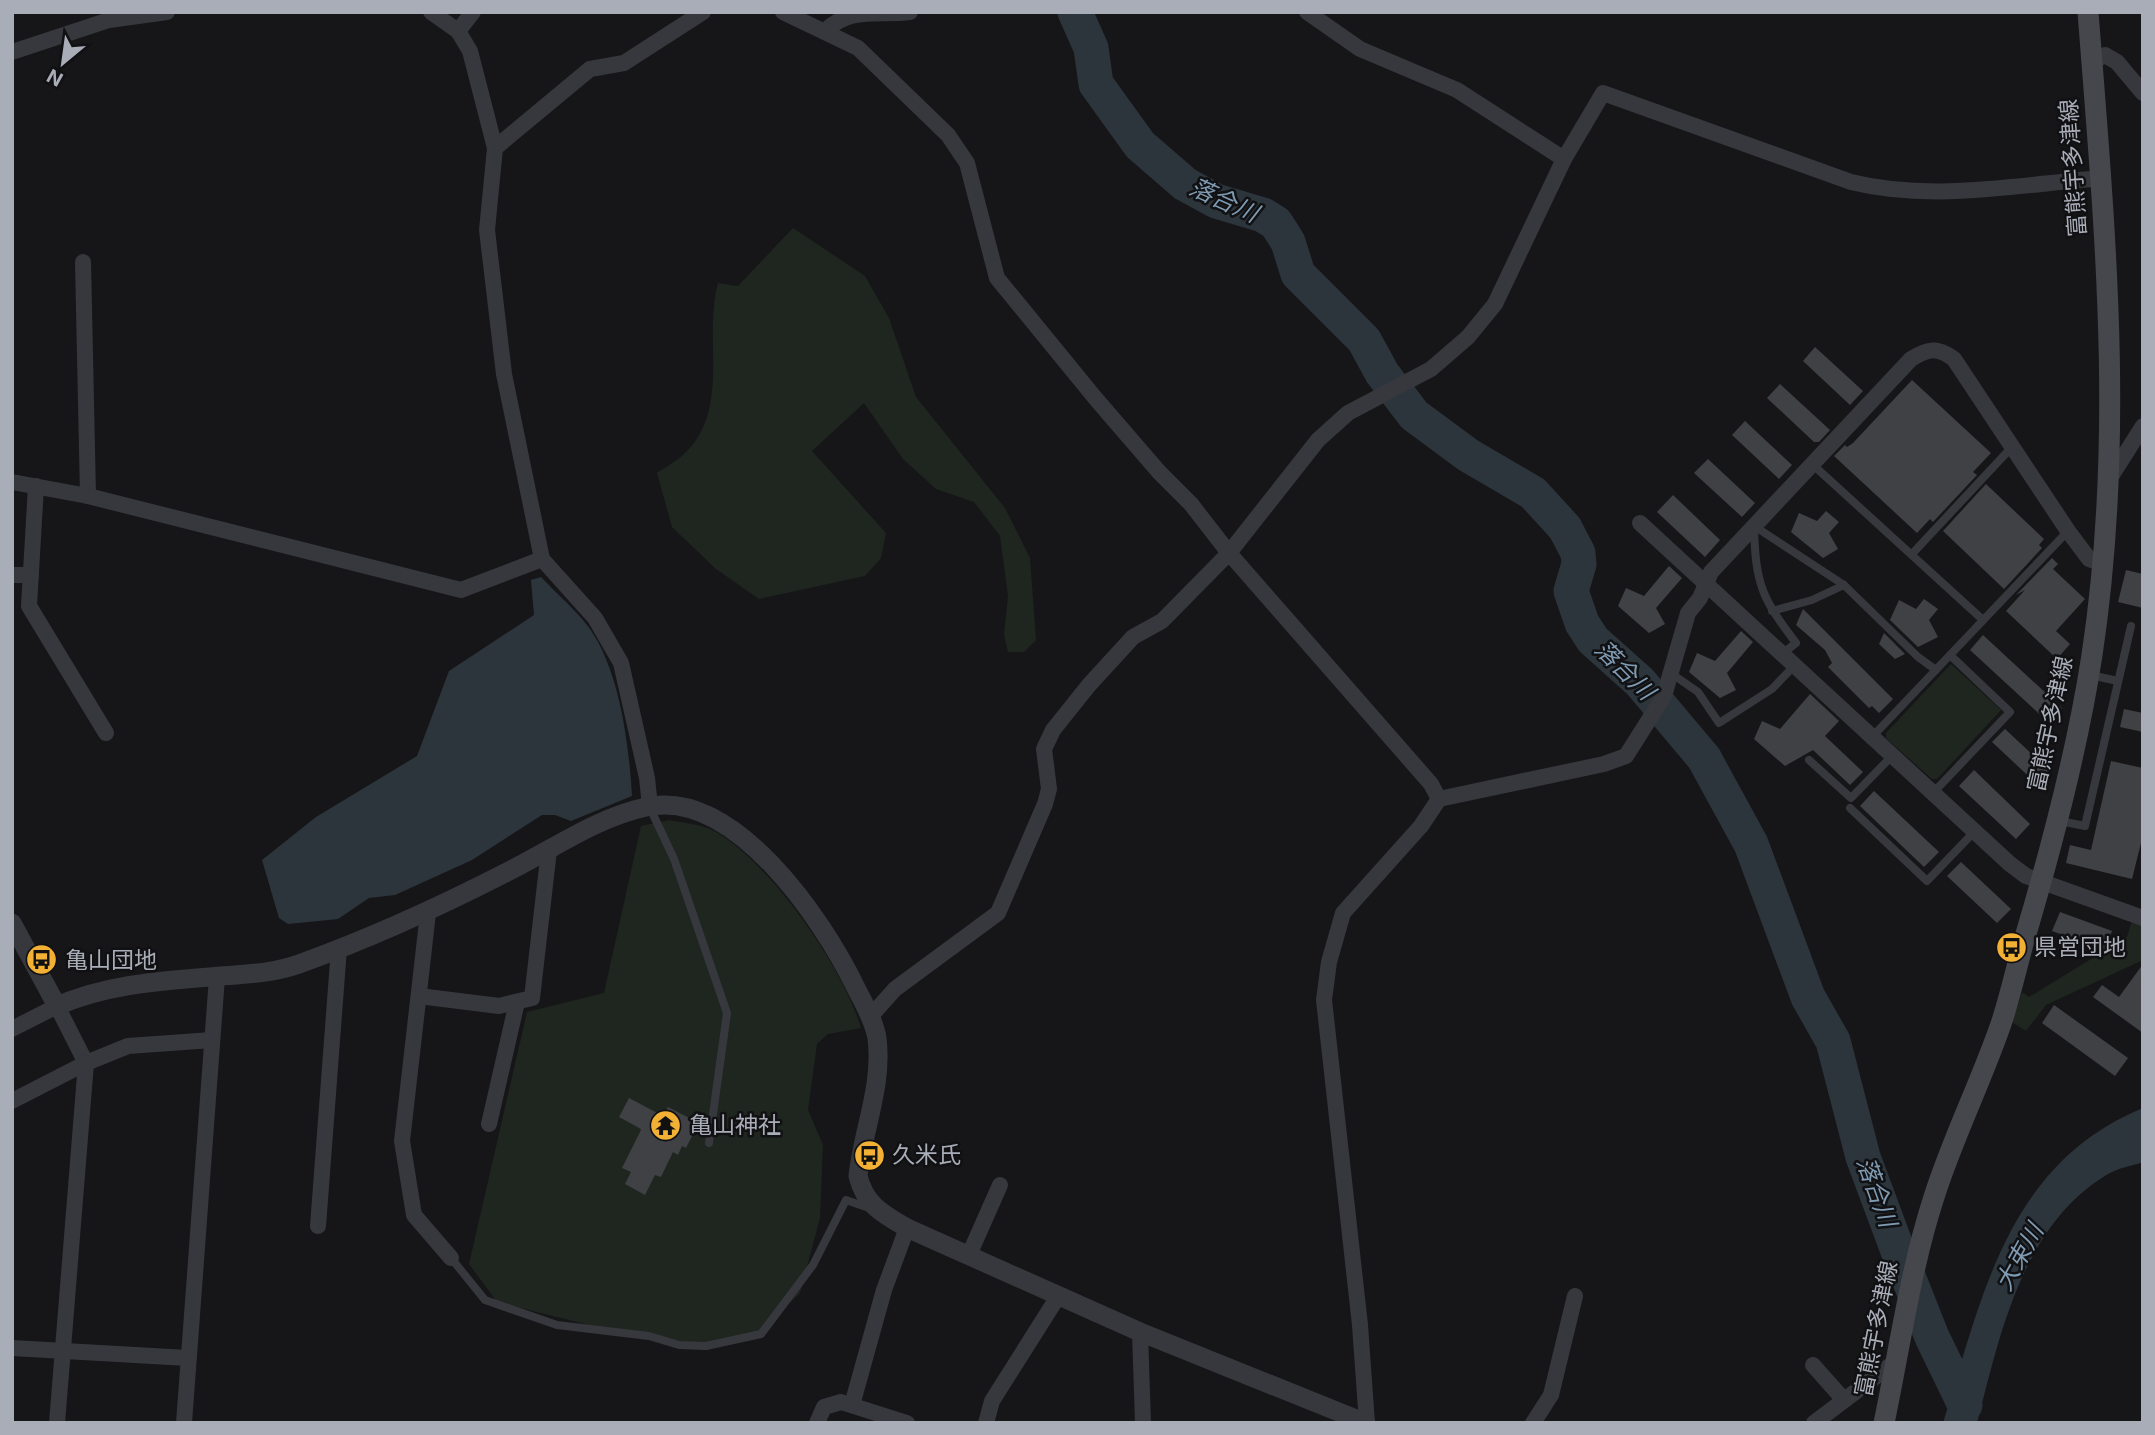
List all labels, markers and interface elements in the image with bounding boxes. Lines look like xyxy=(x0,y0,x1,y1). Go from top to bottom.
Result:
north arrow xyxy=(28,28,98,98)
text: N xyxy=(43,64,67,91)
street label: 富熊宇多津線 xyxy=(2054,98,2092,238)
water label: 落合川 xyxy=(1185,172,1266,229)
water label: 落合川 xyxy=(1589,634,1663,708)
street label: 富熊宇多津線 xyxy=(2022,654,2078,794)
bus stop icon: 県営団地 xyxy=(1994,930,2028,964)
place label: 県営団地 xyxy=(2034,933,2126,961)
bus stop icon: 亀山団地 xyxy=(25,943,59,977)
place label: 亀山団地 xyxy=(65,946,157,974)
temple icon: 亀山神社 xyxy=(649,1108,683,1142)
place label: 亀山神社 xyxy=(689,1111,781,1139)
bus stop icon: 久米氏 xyxy=(852,1138,886,1172)
place label: 久米氏 xyxy=(892,1141,961,1169)
water label: 落合川 xyxy=(1851,1153,1904,1234)
water label: 大束川 xyxy=(1989,1216,2051,1296)
street label: 富熊宇多津線 xyxy=(1849,1259,1903,1399)

